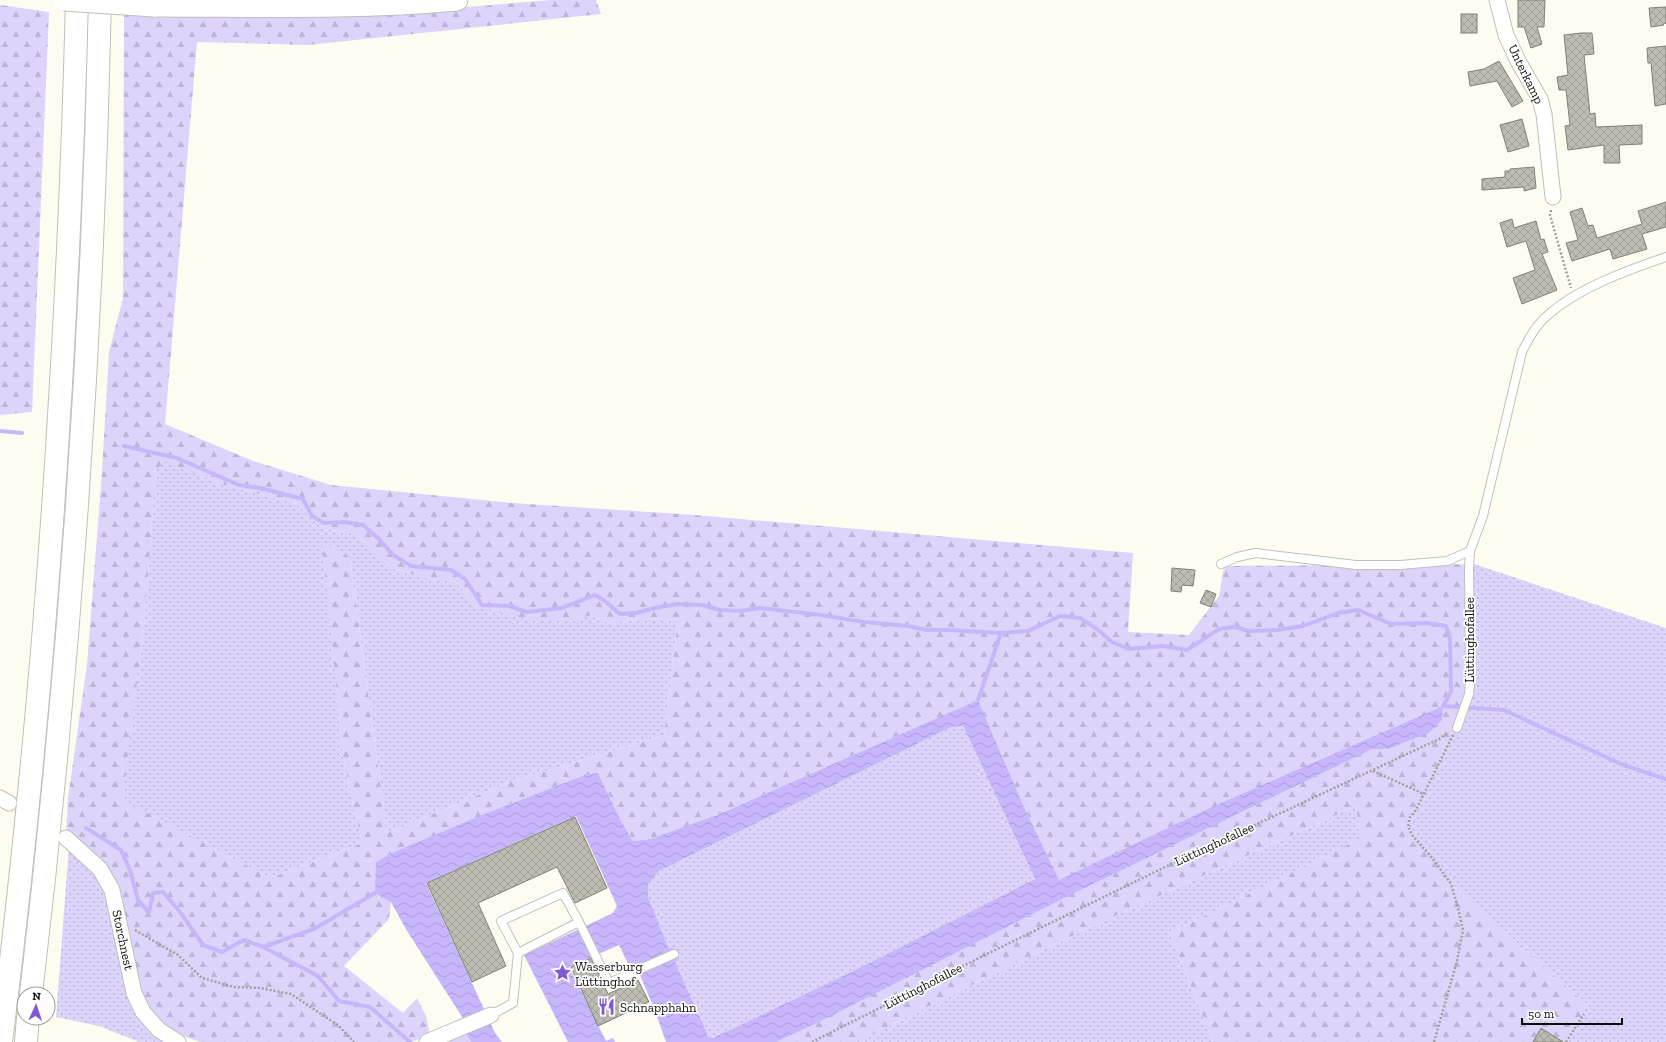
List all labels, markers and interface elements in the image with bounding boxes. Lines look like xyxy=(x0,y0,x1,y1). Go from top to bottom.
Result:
street label: Unterkamp xyxy=(1505,42,1547,106)
street label: Lüttinghofallee xyxy=(1462,597,1477,683)
street label: Lüttinghofallee xyxy=(1172,819,1256,869)
street label: Storchnest xyxy=(109,908,137,972)
place label: Wasserburg Lüttinghof xyxy=(575,959,643,989)
street label: Lüttinghofallee xyxy=(881,960,965,1012)
place icon: Wasserburg Lüttinghof xyxy=(552,963,572,983)
north arrow xyxy=(16,986,56,1026)
text: N xyxy=(32,990,42,1003)
restaurant icon: Schnapphahn xyxy=(597,997,617,1017)
place label: Schnapphahn xyxy=(620,1000,697,1015)
scale bar xyxy=(1522,1000,1622,1026)
text: 50 m xyxy=(1528,1007,1555,1021)

